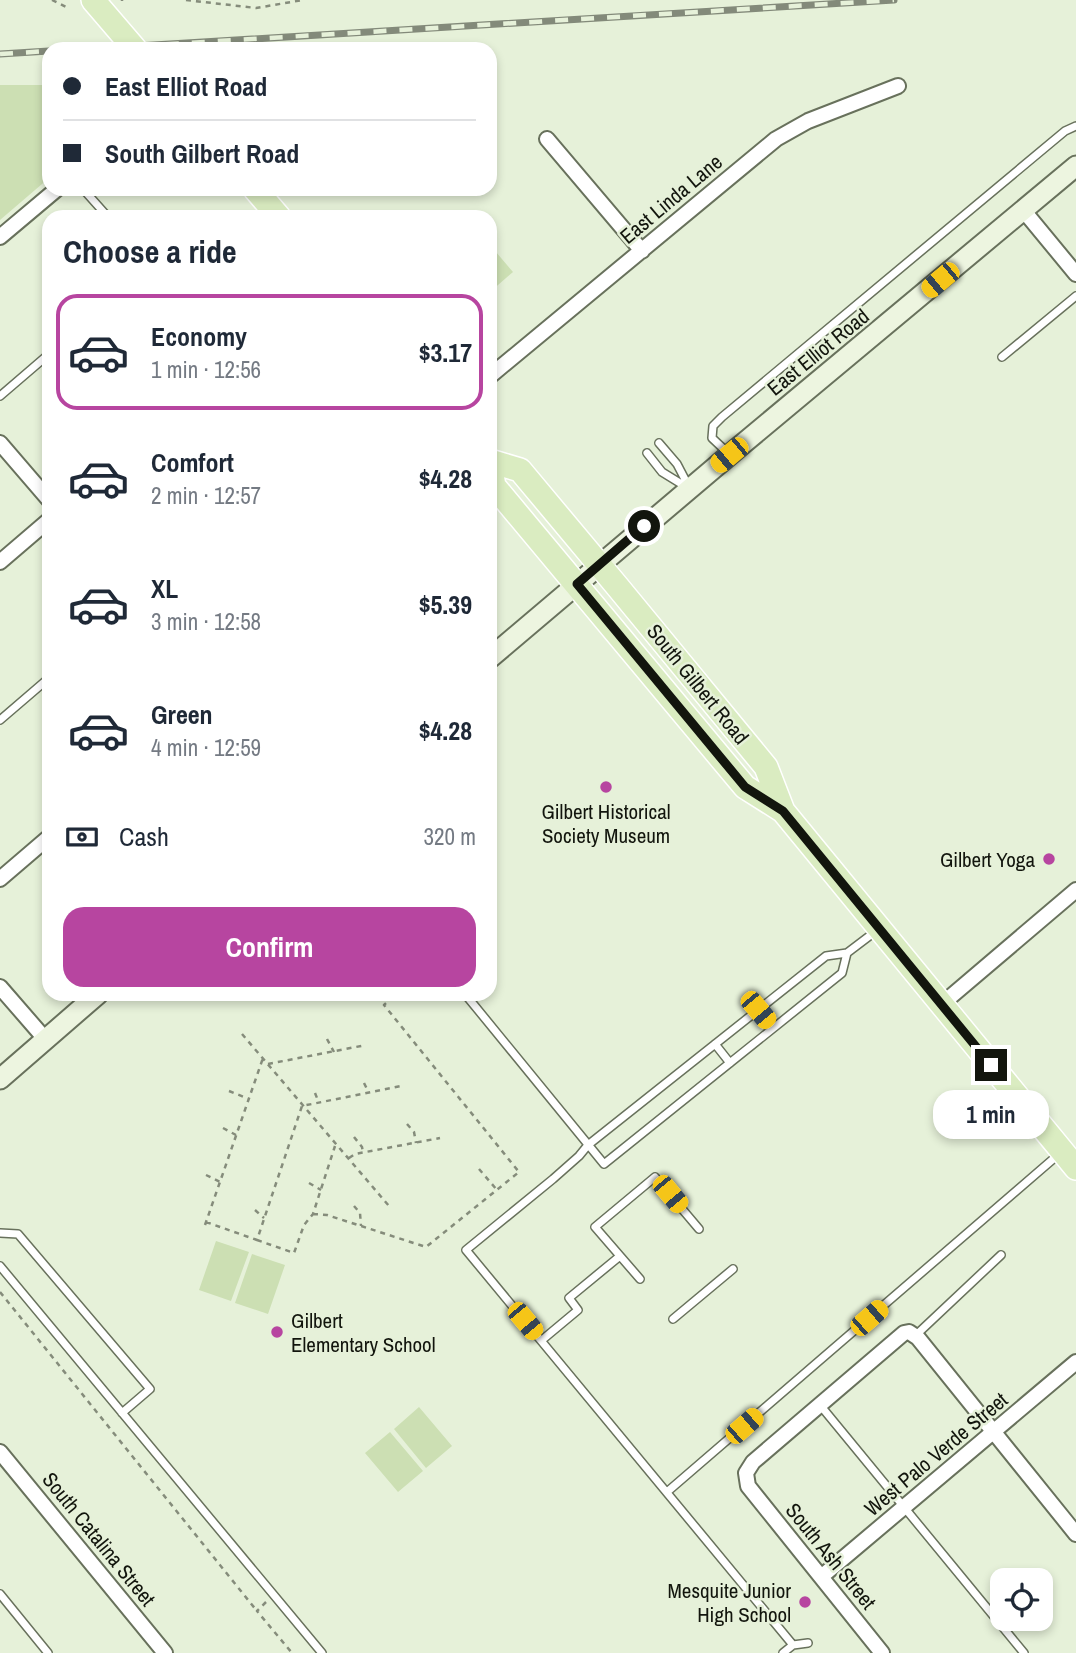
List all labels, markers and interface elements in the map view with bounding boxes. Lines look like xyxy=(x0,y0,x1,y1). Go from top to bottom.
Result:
text: East Elliot Road xyxy=(105,69,267,104)
text: South Gilbert Road xyxy=(105,136,299,171)
street label: East Linda Lane xyxy=(614,148,728,250)
text: Choose a ride xyxy=(63,230,237,273)
car xyxy=(918,258,963,302)
street label: East Elliot Road xyxy=(761,302,875,402)
text: Economy xyxy=(151,319,247,354)
icon: car xyxy=(67,321,130,384)
text: $3.17 xyxy=(419,335,472,370)
text: 1 min · 12:56 xyxy=(151,354,261,385)
car xyxy=(707,433,752,477)
text: Comfort xyxy=(151,445,234,480)
icon: car xyxy=(67,447,130,510)
text: $4.28 xyxy=(419,461,472,496)
text: 2 min · 12:57 xyxy=(151,480,261,511)
route start xyxy=(628,510,660,542)
text: XL xyxy=(151,571,178,606)
icon: car xyxy=(67,573,130,636)
text: $5.39 xyxy=(419,587,472,622)
text: 3 min · 12:58 xyxy=(151,606,261,637)
street label: South Gilbert Road xyxy=(640,618,756,750)
text: Green xyxy=(151,697,213,732)
icon: car xyxy=(67,699,130,762)
text: $4.28 xyxy=(419,713,472,748)
text: 4 min · 12:59 xyxy=(151,732,261,763)
marker: Gilbert Historical Society Museum xyxy=(598,779,614,795)
place label: Gilbert Historical Society Museum xyxy=(541,797,671,850)
icon: cash xyxy=(63,818,101,856)
text: Cash xyxy=(119,819,169,854)
text: 320 m xyxy=(424,821,476,852)
place label: Gilbert Yoga xyxy=(940,845,1035,874)
marker: Gilbert Yoga xyxy=(1041,851,1057,867)
button: Confirm xyxy=(63,907,476,987)
car xyxy=(737,987,780,1033)
route end xyxy=(975,1049,1007,1081)
callout: 1 min xyxy=(933,1090,1049,1138)
text: 1 min xyxy=(966,1099,1016,1130)
car xyxy=(649,1171,692,1217)
car xyxy=(847,1296,892,1340)
car xyxy=(504,1298,547,1344)
place label: Gilbert Elementary School xyxy=(291,1306,436,1359)
marker: Gilbert Elementary School xyxy=(269,1324,285,1340)
street label: West Palo Verde Street xyxy=(858,1385,1014,1523)
car xyxy=(722,1404,767,1448)
street label: South Catalina Street xyxy=(36,1466,162,1612)
street label: South Ash Street xyxy=(779,1497,883,1616)
map controls xyxy=(990,1568,1053,1631)
button: locate xyxy=(990,1568,1053,1631)
place label: Mesquite Junior High School xyxy=(668,1576,791,1629)
marker: Mesquite Junior High School xyxy=(797,1594,813,1610)

